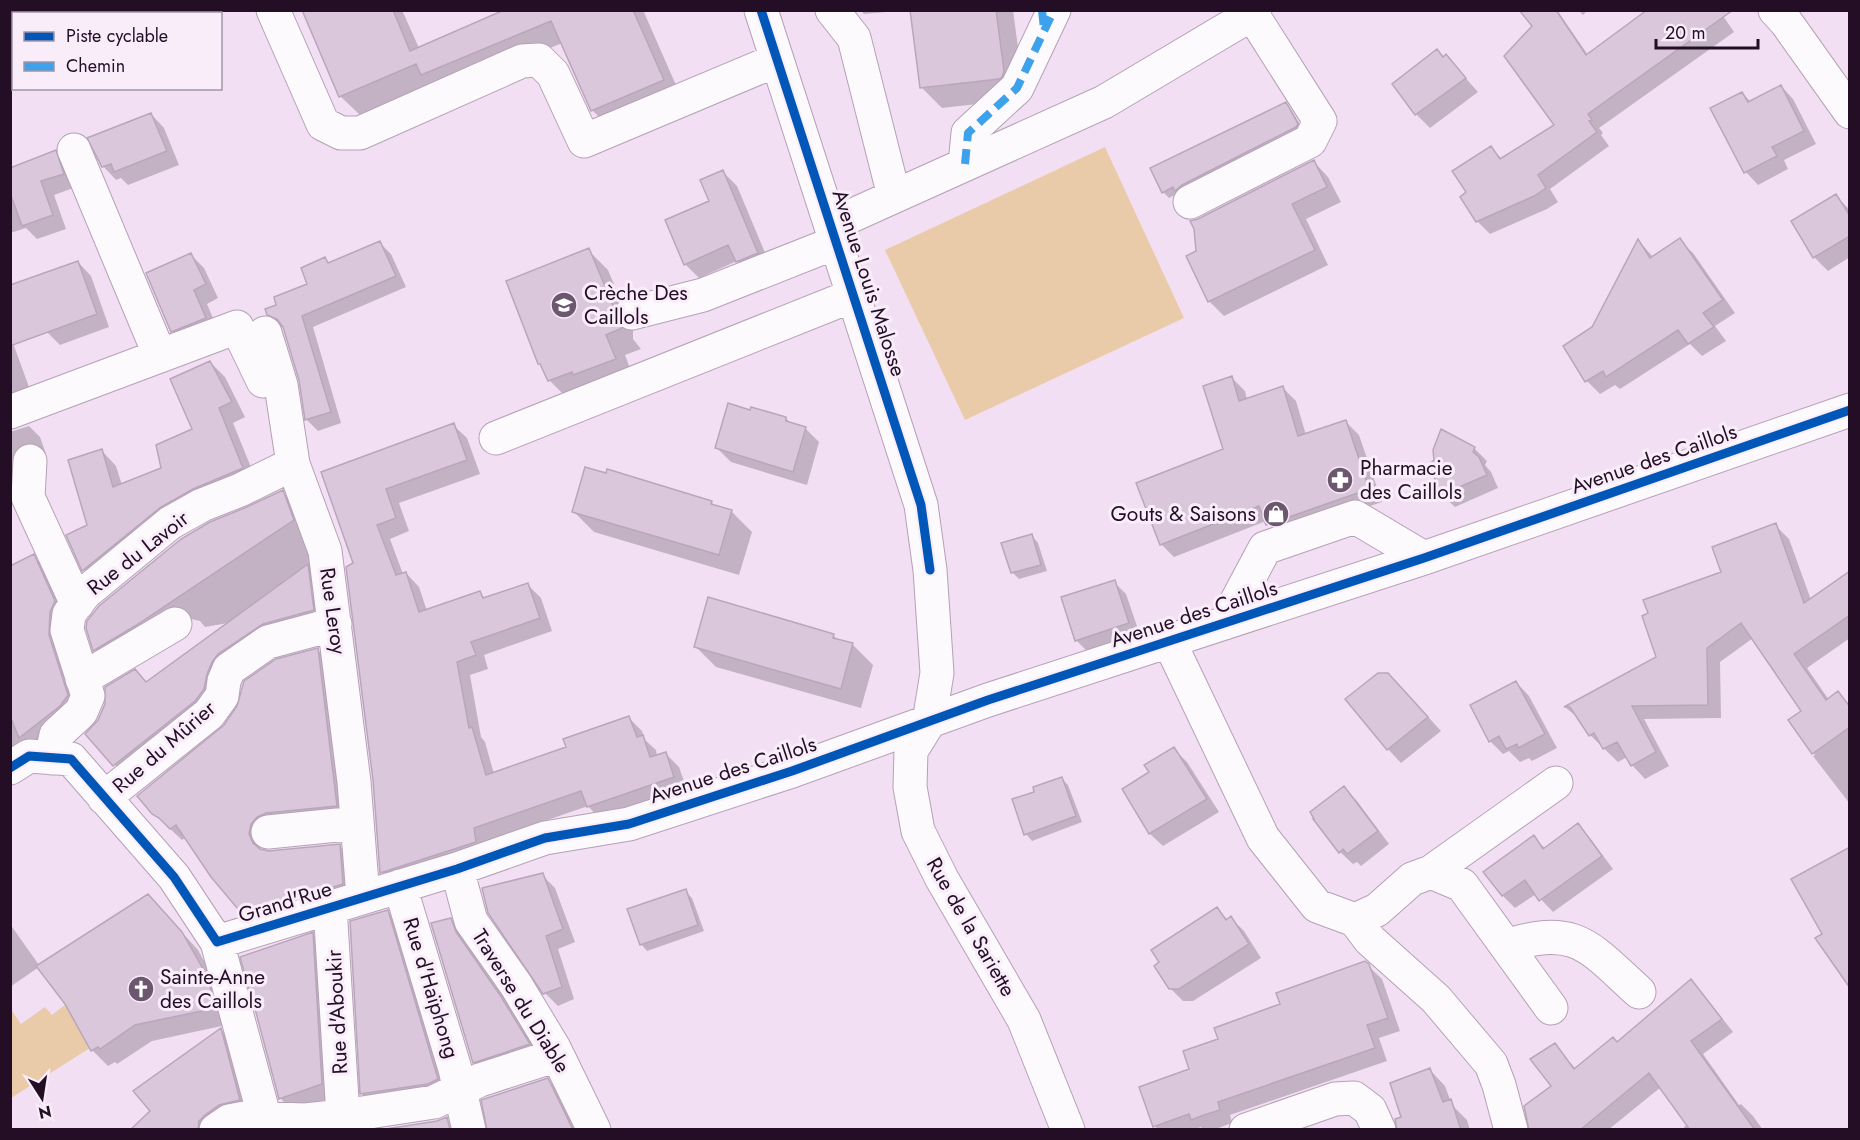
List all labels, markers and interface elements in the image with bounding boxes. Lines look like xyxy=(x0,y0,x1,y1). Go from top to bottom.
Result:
legend xyxy=(12,12,222,90)
scale bar xyxy=(1656,12,1758,50)
text: 20 m xyxy=(1665,20,1705,46)
text: Piste cyclable xyxy=(66,23,168,49)
text: Chemin xyxy=(66,53,125,79)
street label: Avenue Louis Malosse xyxy=(825,186,913,381)
place label: Crèche Des Caillols xyxy=(584,278,688,332)
school or university icon: Crèche Des Caillols xyxy=(549,290,579,320)
street label: Avenue des Caillols xyxy=(1567,417,1741,501)
place label: Pharmacie des Caillols xyxy=(1360,453,1462,507)
pharmacy icon: Pharmacie des Caillols xyxy=(1325,465,1355,495)
place label: Gouts & Saisons xyxy=(1110,499,1256,529)
shop icon: Gouts & Saisons xyxy=(1261,499,1291,529)
street label: Rue du Lavoir xyxy=(81,503,196,602)
street label: Rue Leroy xyxy=(312,566,354,657)
street label: Avenue des Caillols xyxy=(1107,573,1281,655)
street label: Rue du Mûrier xyxy=(106,693,223,800)
street label: Avenue des Caillols xyxy=(646,729,820,811)
street label: Rue de la Sariette xyxy=(919,852,1023,1002)
street label: Grand'Rue xyxy=(235,874,336,930)
street label: Rue d'Haïphong xyxy=(395,914,467,1062)
street label: Traverse du Diable xyxy=(465,923,577,1079)
street label: Rue d'Aboukir xyxy=(319,948,355,1075)
place label: Sainte-Anne des Caillols xyxy=(160,962,265,1016)
church icon: Sainte-Anne des Caillols xyxy=(126,974,156,1004)
north arrow xyxy=(12,1068,72,1128)
text: N xyxy=(36,1100,54,1125)

